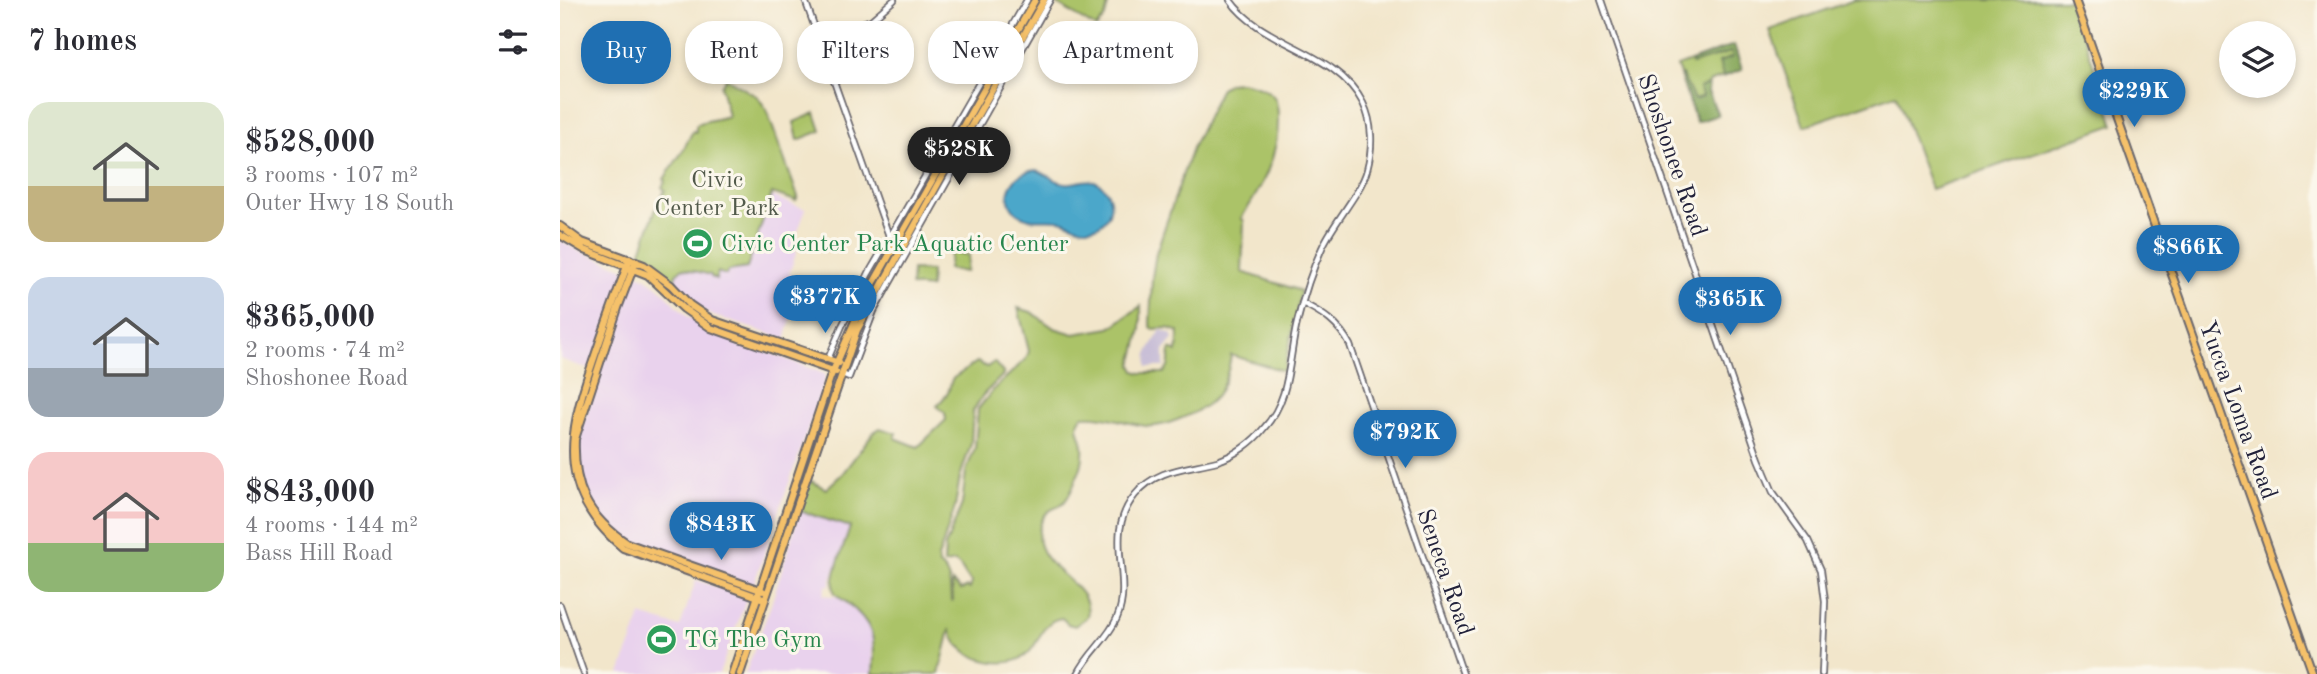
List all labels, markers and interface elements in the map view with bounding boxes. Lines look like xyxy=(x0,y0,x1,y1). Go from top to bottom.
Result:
chip: Buy xyxy=(581,21,671,84)
chip: Rent xyxy=(685,21,783,84)
chip: Filters xyxy=(797,21,914,84)
chip: New xyxy=(928,21,1024,84)
chip: Apartment xyxy=(1038,21,1198,84)
map controls xyxy=(2219,21,2296,98)
button: layers xyxy=(2219,21,2296,98)
icon: filters xyxy=(494,23,532,61)
text: 7 homes xyxy=(28,27,137,57)
pin: $229K xyxy=(2085,69,2183,129)
street label: Shoshonee Road xyxy=(1632,71,1710,240)
text: $229K xyxy=(2098,80,2170,103)
text: $528,000 xyxy=(245,128,375,158)
pin: $528K xyxy=(910,128,1008,187)
icon: home xyxy=(84,130,168,214)
text: $528K xyxy=(923,138,995,161)
text: 3 rooms · 107 m² xyxy=(245,164,418,187)
park label: Civic Center Park xyxy=(654,169,780,221)
text: Outer Hwy 18 South xyxy=(245,192,454,215)
sports icon: Civic Center Park Aquatic Center xyxy=(681,226,715,260)
pin: $866K xyxy=(2139,226,2237,285)
place label: Civic Center Park Aquatic Center xyxy=(721,233,1069,257)
text: $866K xyxy=(2152,236,2224,259)
pin: $377K xyxy=(776,276,874,335)
pin: $365K xyxy=(1681,278,1779,337)
text: $377K xyxy=(789,286,861,309)
text: $365K xyxy=(1694,288,1766,311)
text: $365,000 xyxy=(245,303,375,333)
icon: home xyxy=(84,305,168,389)
street label: Yucca Loma Road xyxy=(2194,318,2281,503)
text: 2 rooms · 74 m² xyxy=(245,339,405,362)
text: Shoshonee Road xyxy=(245,367,408,390)
pin: $792K xyxy=(1356,410,1454,470)
text: $792K xyxy=(1369,421,1441,444)
text: $843,000 xyxy=(245,478,375,508)
icon: home xyxy=(84,480,168,564)
pin: $843K xyxy=(672,503,770,562)
street label: Seneca Road xyxy=(1411,506,1477,639)
text: $843K xyxy=(685,513,757,536)
text: 4 rooms · 144 m² xyxy=(245,514,418,537)
text: Bass Hill Road xyxy=(245,542,393,565)
sports icon: TG The Gym xyxy=(644,622,678,656)
place label: TG The Gym xyxy=(684,629,822,653)

